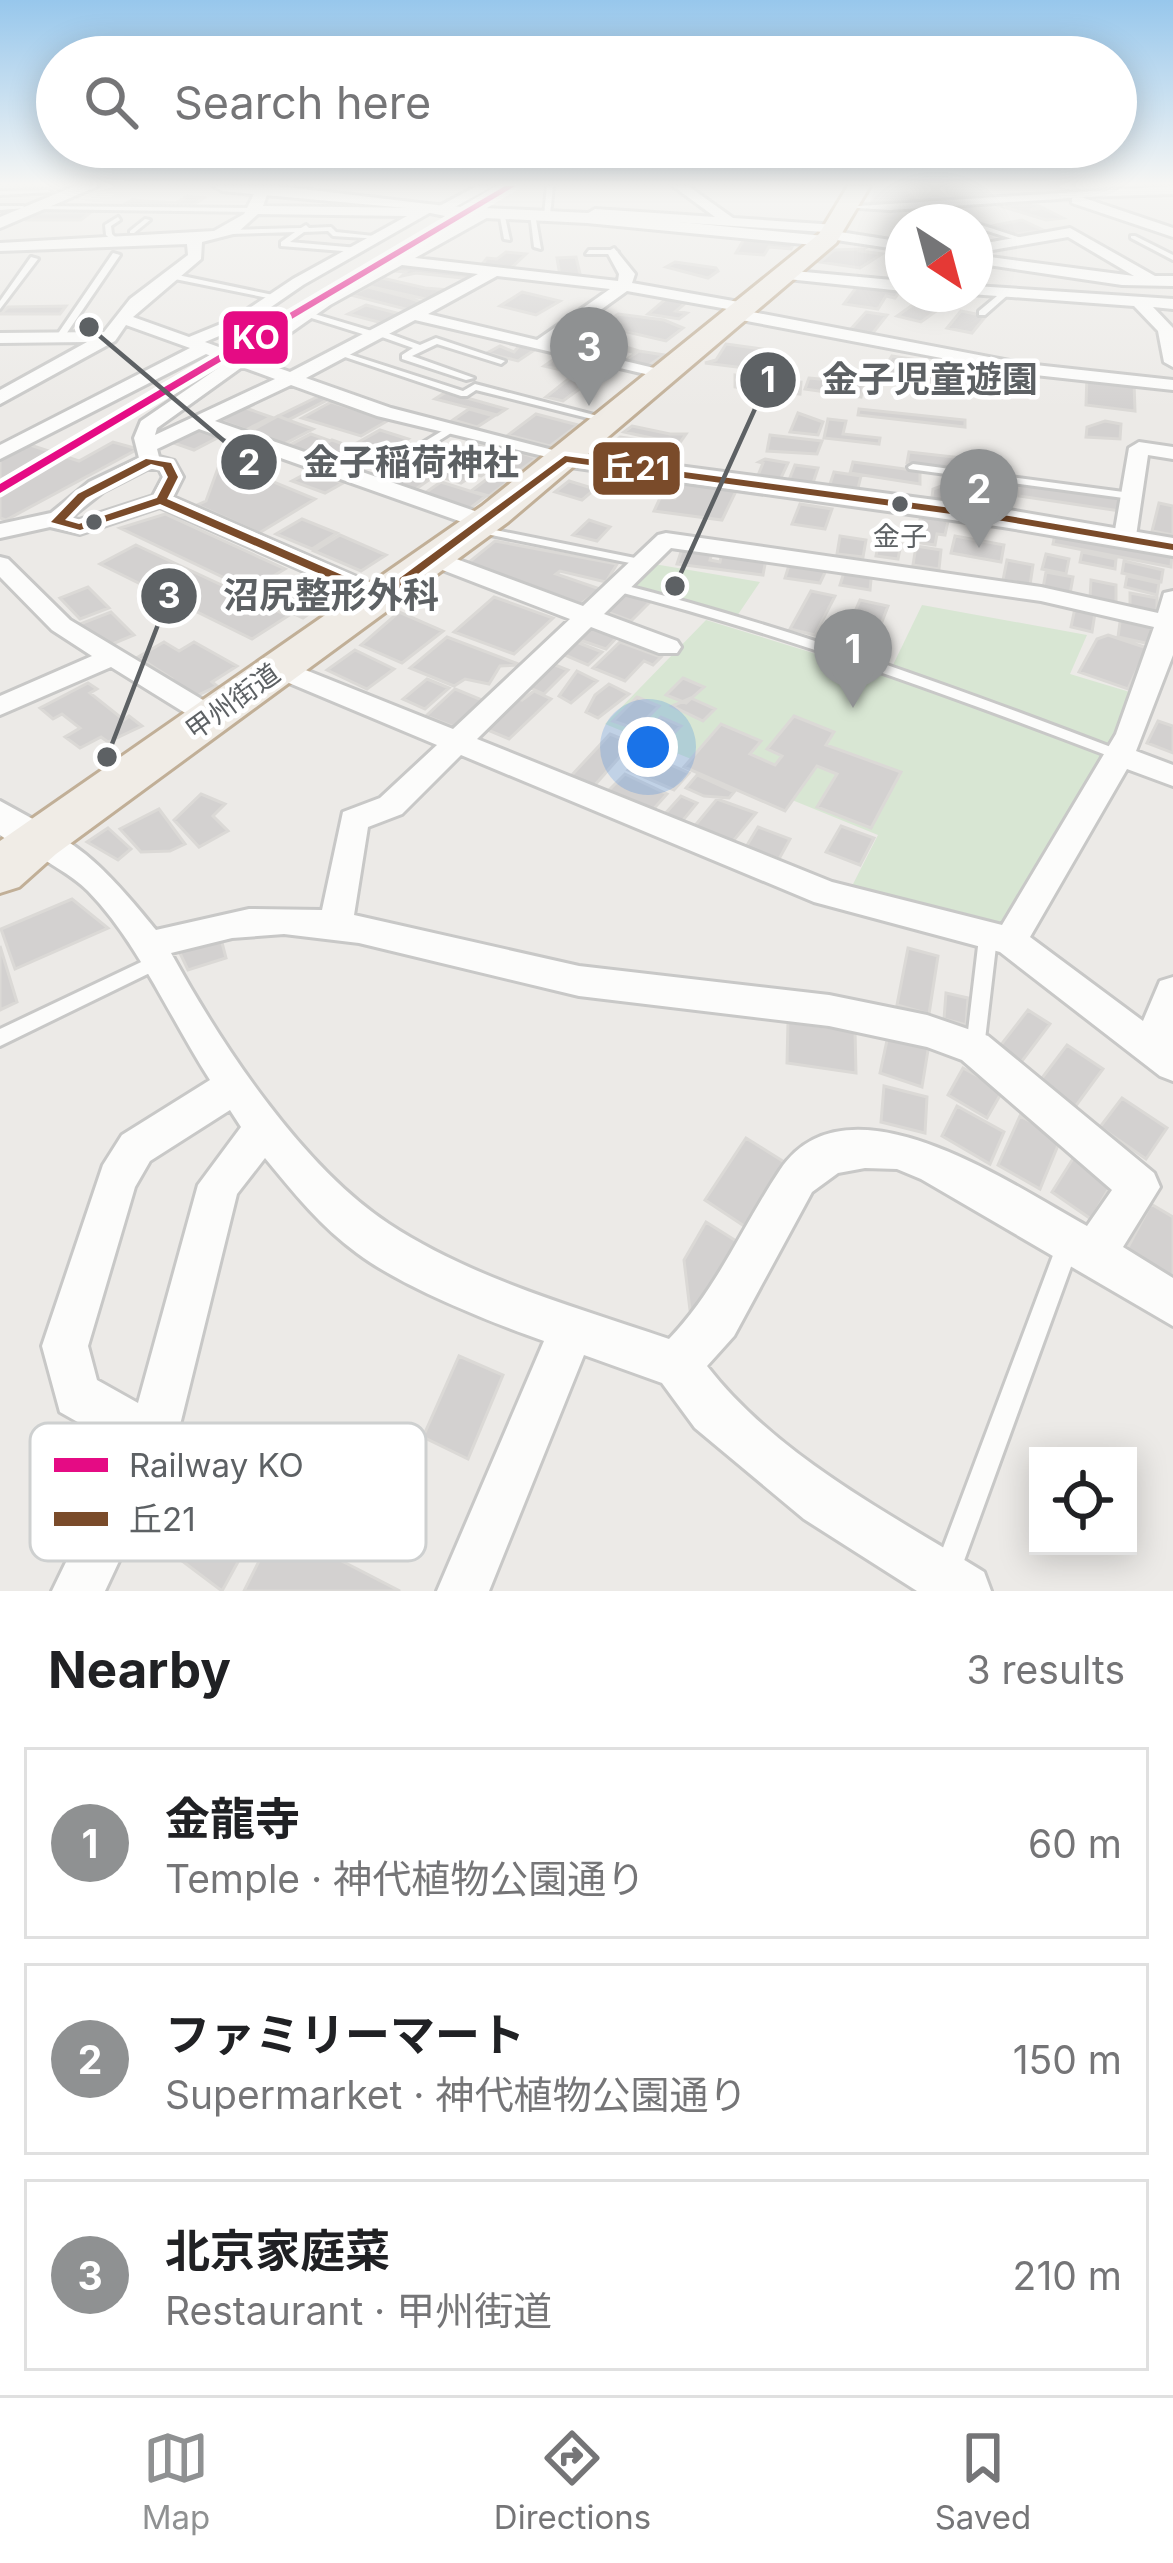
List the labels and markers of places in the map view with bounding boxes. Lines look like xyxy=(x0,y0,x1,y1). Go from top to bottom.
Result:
pin: 3 xyxy=(550,307,628,406)
callout: 金子児童遊園 xyxy=(738,344,1062,416)
callout: 金子稲荷神社 xyxy=(219,426,543,498)
pin: 2 xyxy=(940,449,1018,548)
marker: 金子 xyxy=(889,493,911,515)
unlabelled marker xyxy=(83,511,105,533)
place label: 金子 xyxy=(873,520,927,553)
callout: 沼尻整形外科 xyxy=(139,560,463,632)
pin: 1 xyxy=(814,609,892,708)

